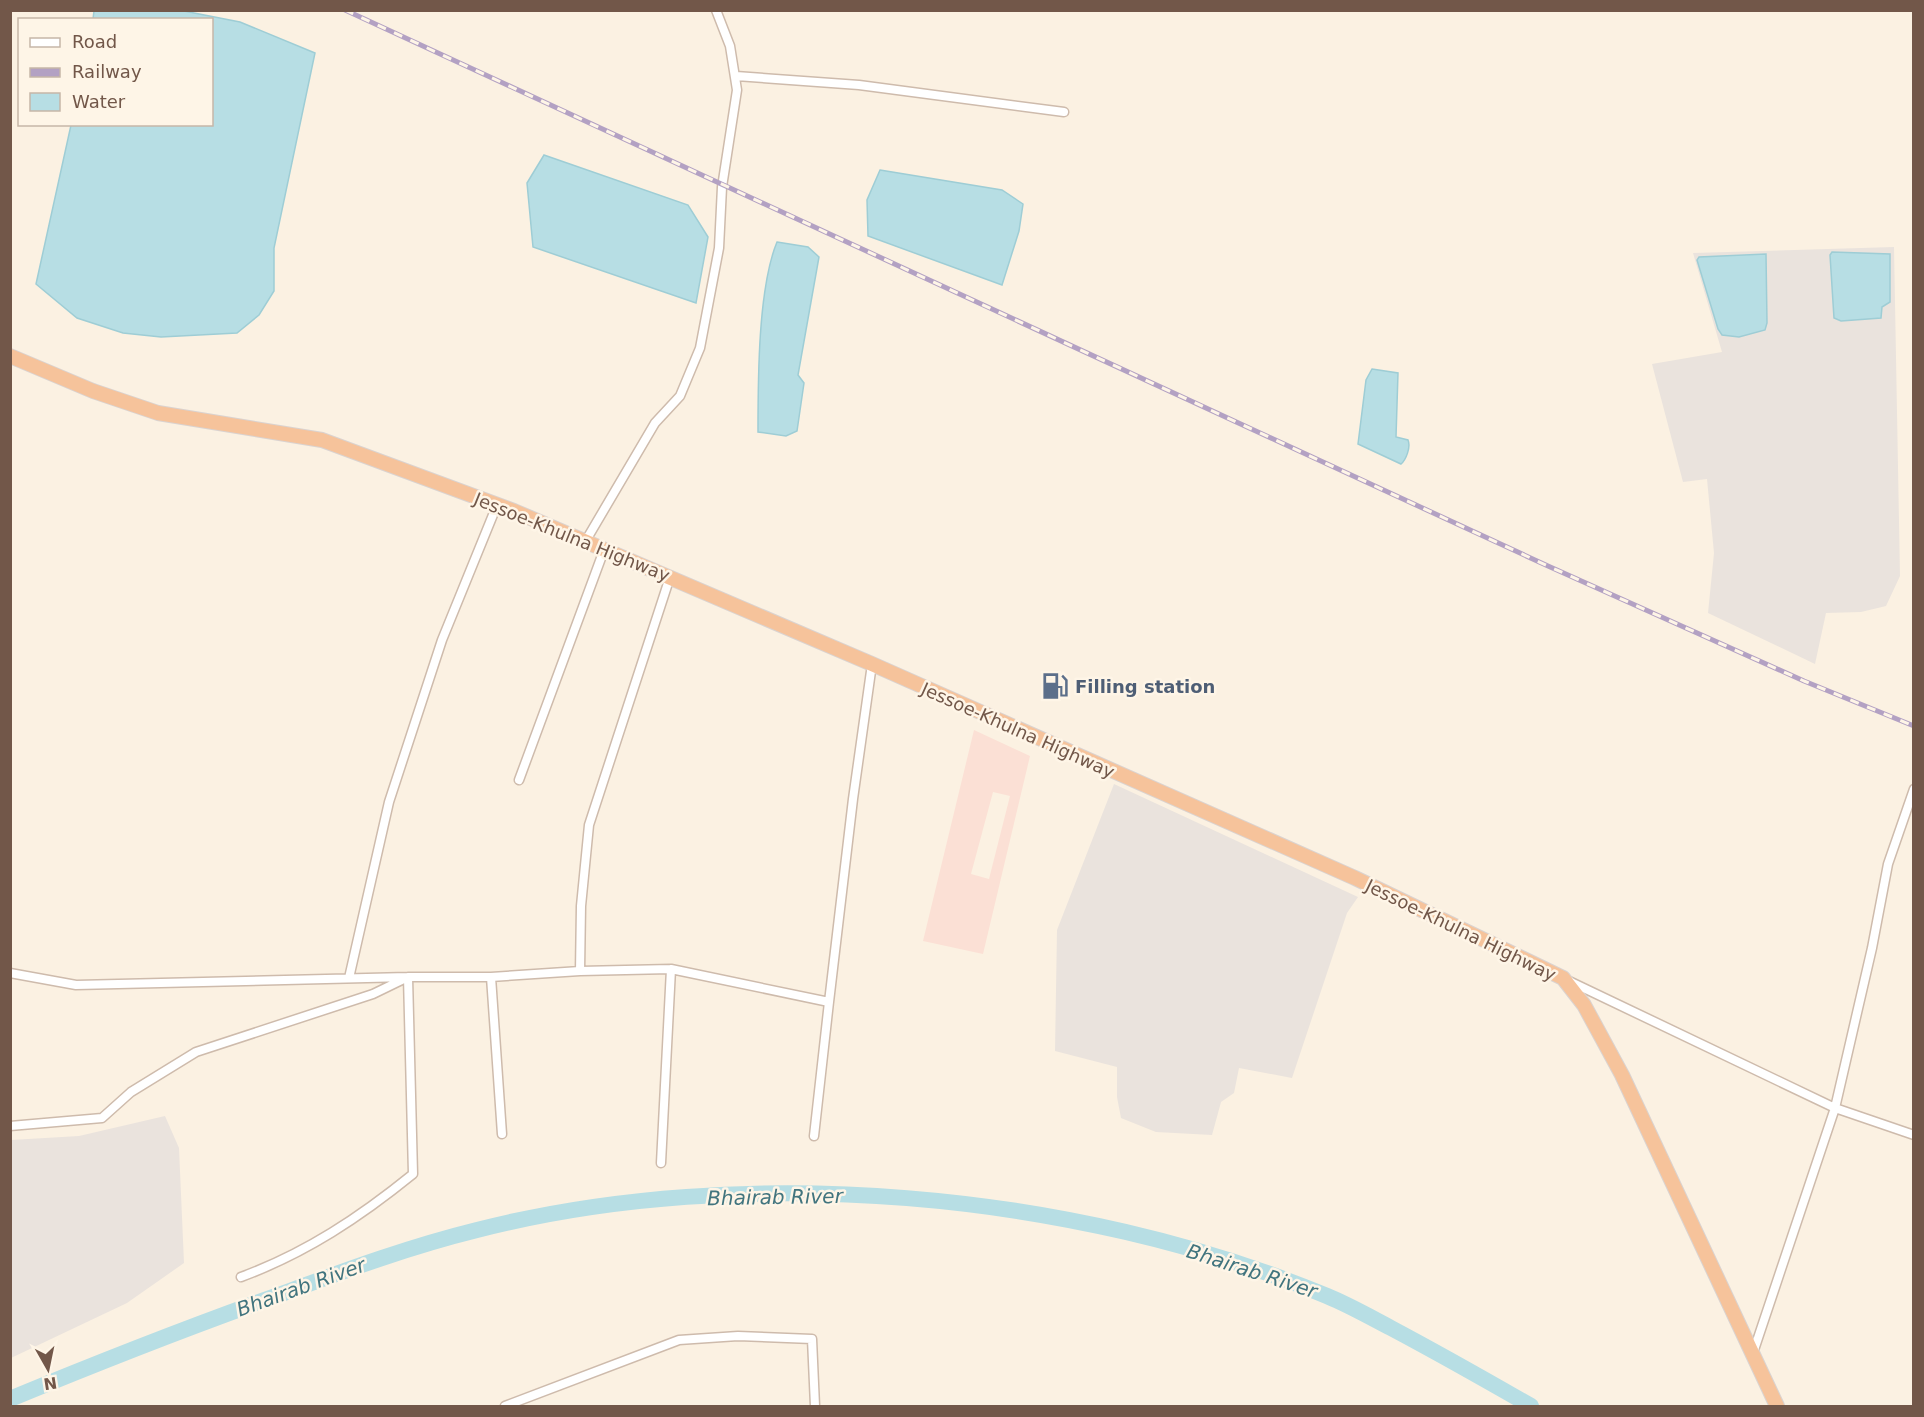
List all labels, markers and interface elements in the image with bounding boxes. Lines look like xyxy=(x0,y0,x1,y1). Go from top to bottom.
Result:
legend xyxy=(18,18,213,126)
text: Road xyxy=(72,31,117,52)
text: Railway xyxy=(72,61,142,82)
text: Water xyxy=(72,91,126,112)
street label: Jessoe-Khulna Highway xyxy=(470,488,673,586)
fuel station icon: Filling station xyxy=(1040,671,1070,701)
place label: Filling station xyxy=(1075,676,1215,697)
street label: Jessoe-Khulna Highway xyxy=(917,677,1118,782)
street label: Jessoe-Khulna Highway xyxy=(1361,874,1560,985)
water label: Bhairab River xyxy=(707,1184,845,1210)
water label: Bhairab River xyxy=(1184,1239,1322,1304)
water label: Bhairab River xyxy=(233,1252,370,1321)
north arrow xyxy=(18,1339,78,1399)
text: N xyxy=(42,1373,58,1394)

